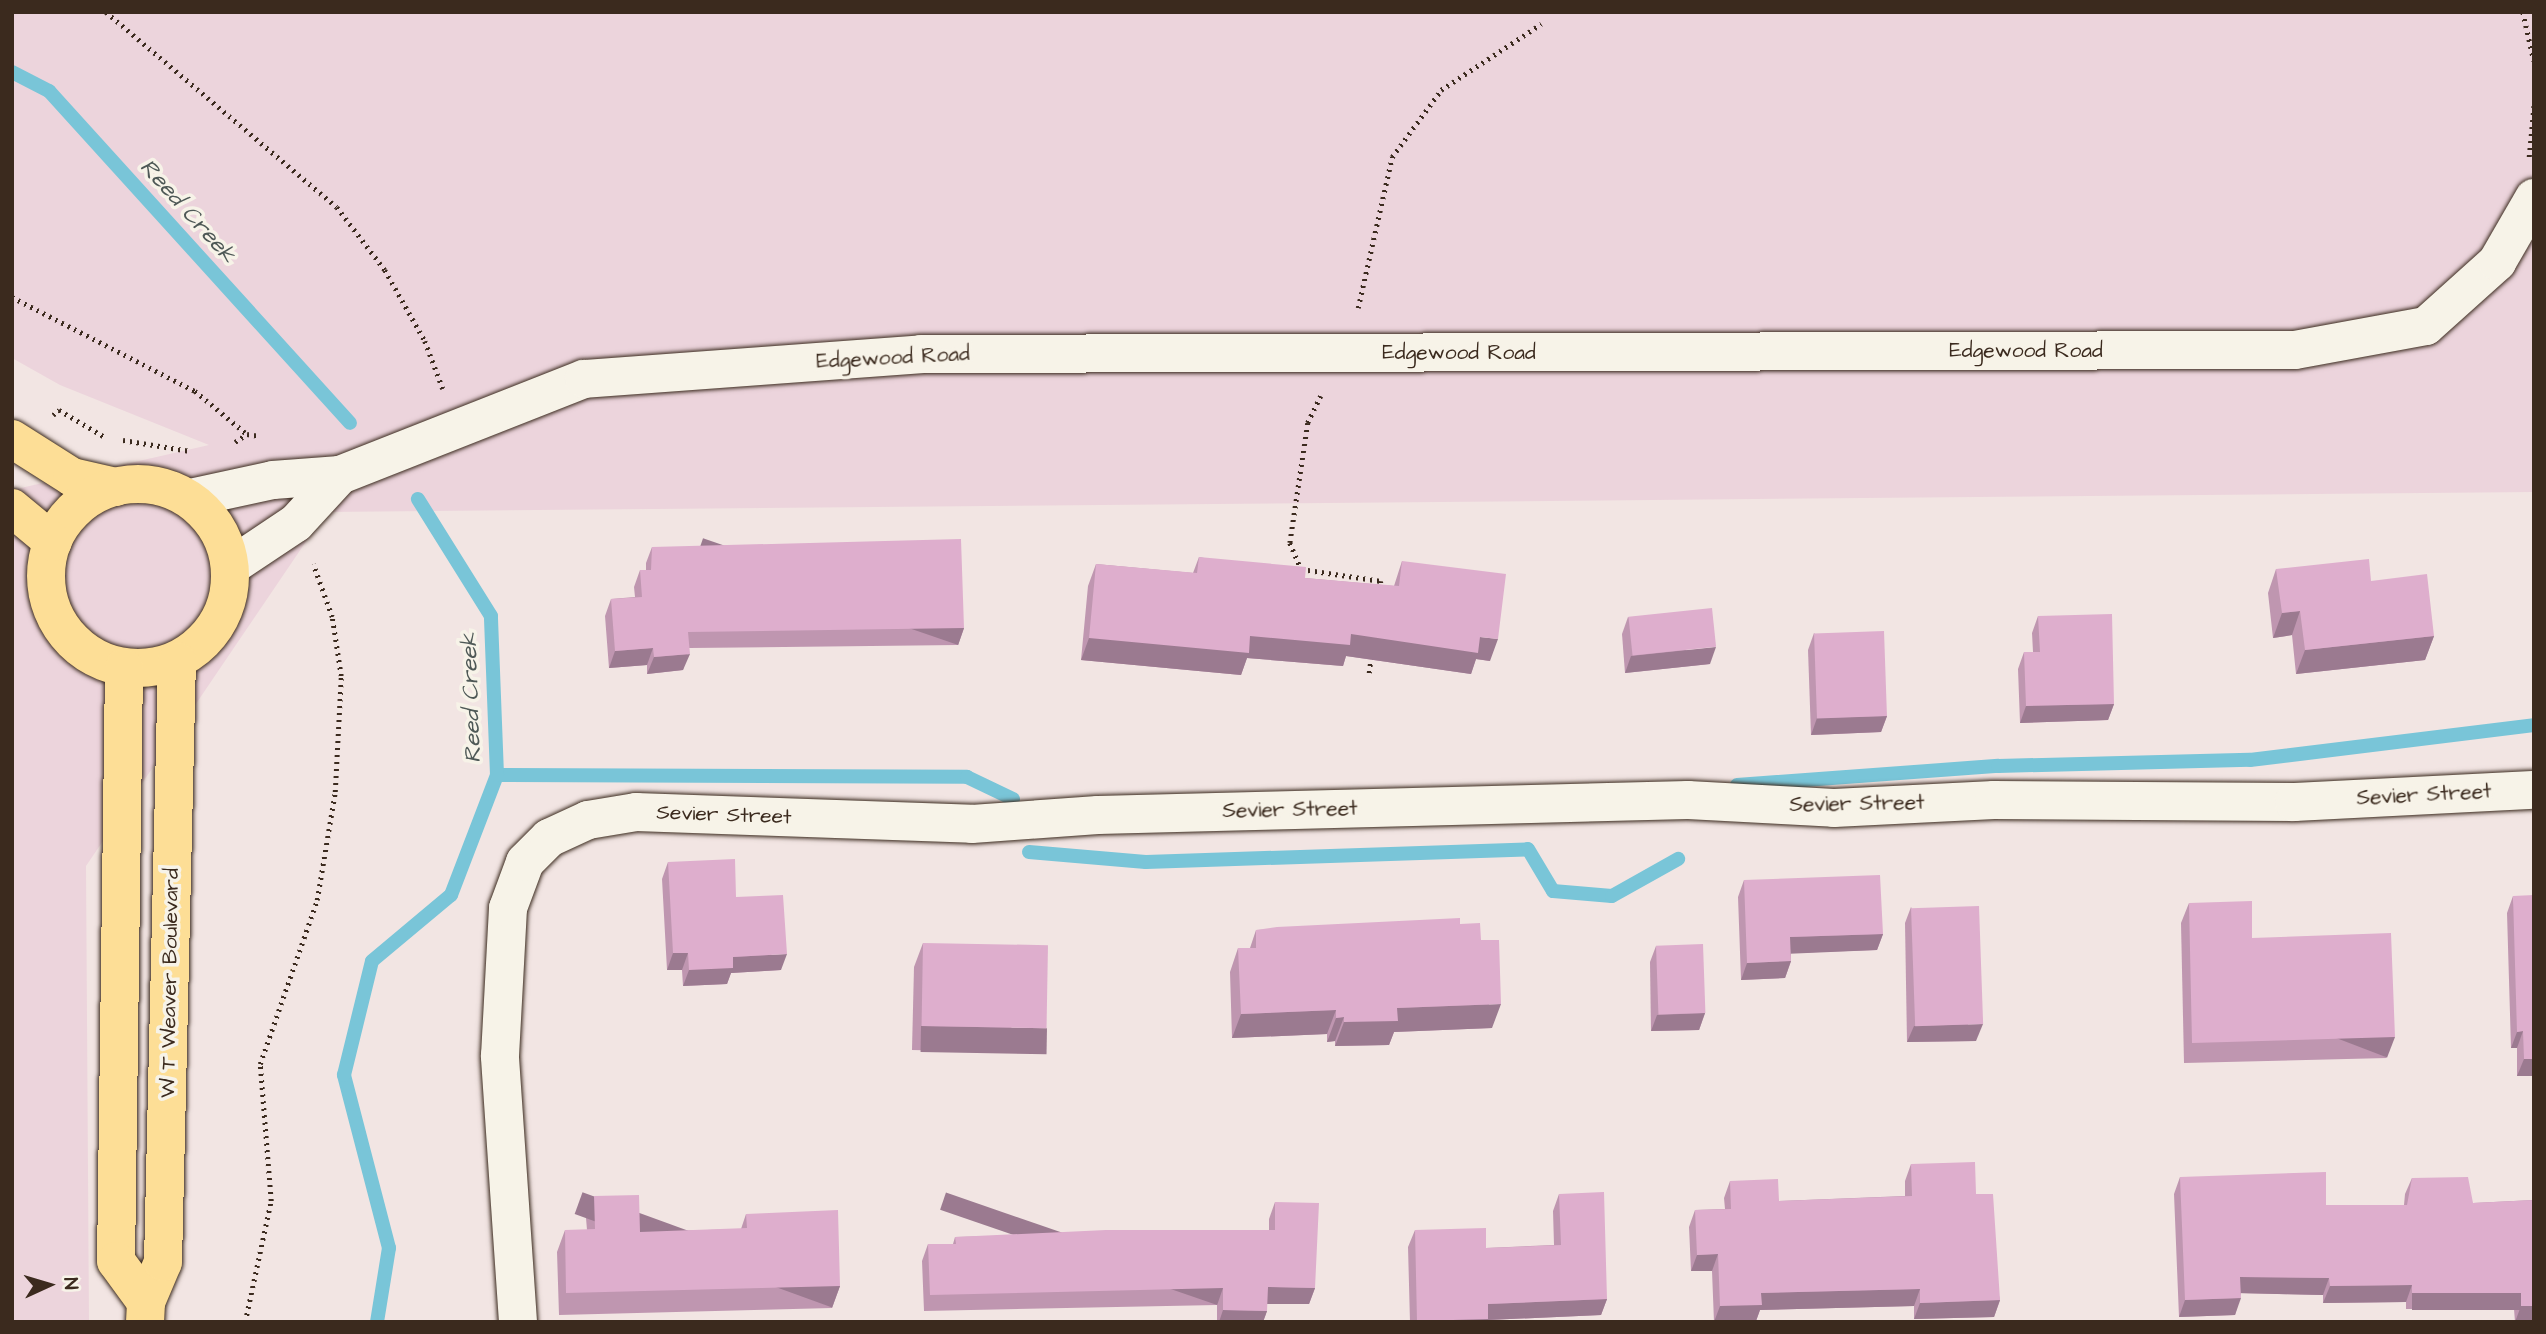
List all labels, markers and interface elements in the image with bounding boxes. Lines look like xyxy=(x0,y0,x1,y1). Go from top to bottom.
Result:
water label: Reed Creek xyxy=(134,153,242,269)
street label: Edgewood Road xyxy=(1949,338,2103,364)
street label: Edgewood Road xyxy=(1382,340,1536,366)
street label: Edgewood Road xyxy=(816,341,970,375)
water label: Reed Creek xyxy=(455,632,487,764)
street label: Sevier Street xyxy=(2356,779,2492,811)
street label: Sevier Street xyxy=(1789,790,1925,818)
street label: Sevier Street xyxy=(1222,796,1358,824)
street label: Sevier Street xyxy=(656,800,792,830)
street label: W T Weaver Boulevard xyxy=(155,868,185,1098)
north arrow xyxy=(14,1250,84,1320)
text: N xyxy=(57,1277,84,1290)

